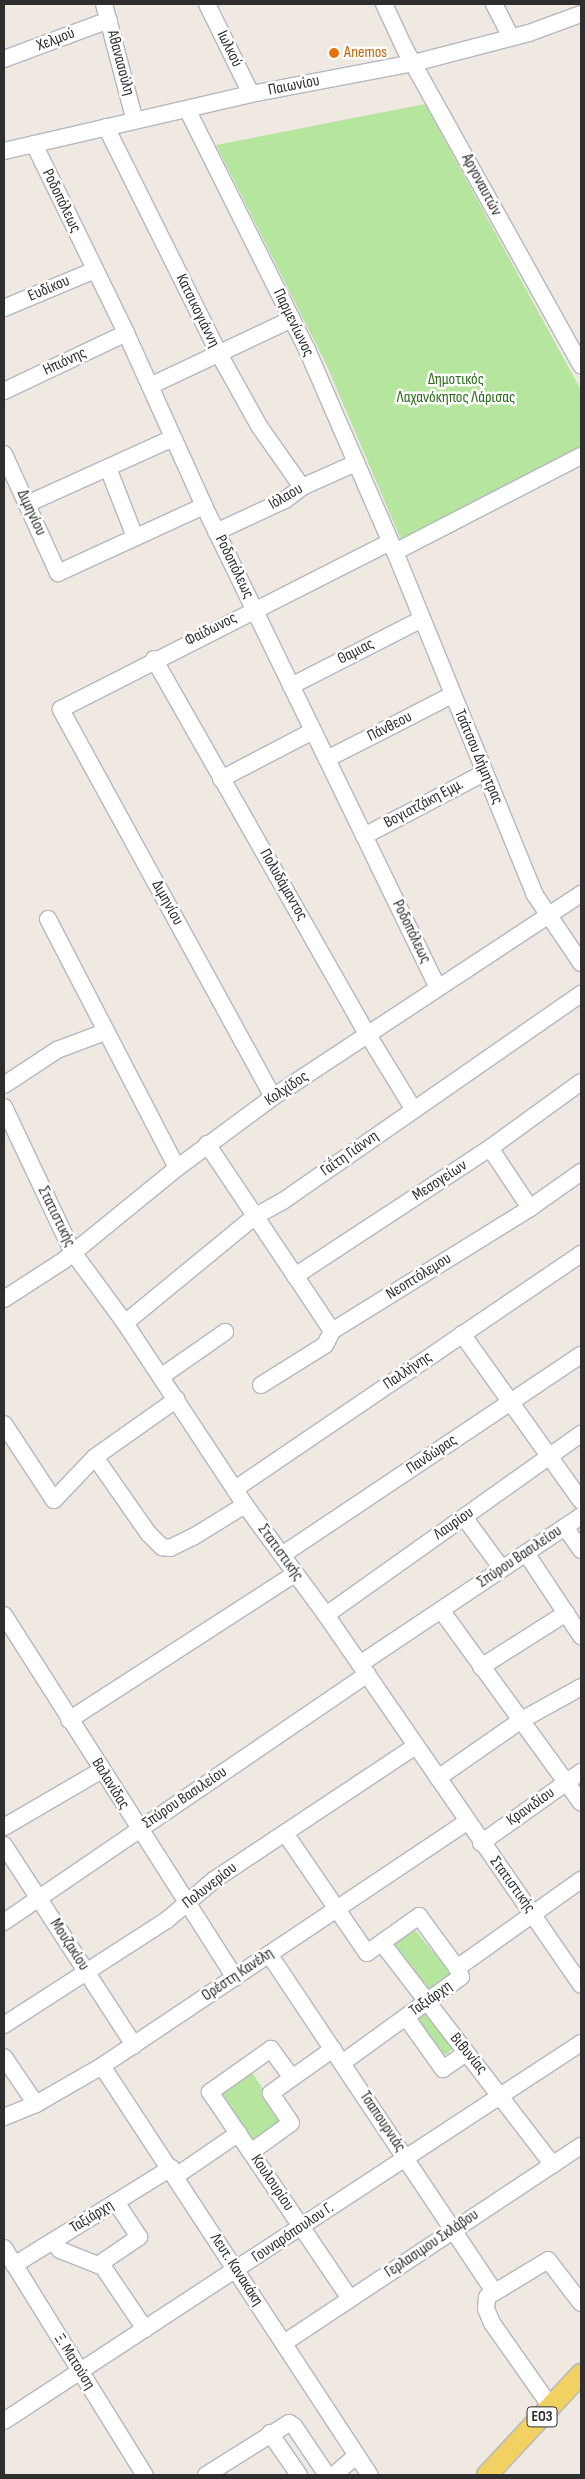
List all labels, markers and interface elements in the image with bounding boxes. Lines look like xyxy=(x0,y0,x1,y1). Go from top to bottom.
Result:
street label: Χελμού xyxy=(34,24,78,56)
street label: Αθανασούλη xyxy=(102,28,138,98)
street label: Ιωλκού xyxy=(212,28,246,70)
place label: Anemos xyxy=(344,43,387,63)
marker: Anemos xyxy=(328,47,340,59)
street label: Παιωνίου xyxy=(267,72,321,100)
street label: Αργοναυτών xyxy=(457,151,505,219)
street label: Ροδοπόλεως xyxy=(37,166,85,236)
street label: Κατσικογιάννη xyxy=(171,271,223,351)
street label: Ευδίκου xyxy=(25,272,73,306)
street label: Παρμενίωνος xyxy=(268,286,318,360)
street label: Ηπιόνης xyxy=(40,344,90,380)
park label: Δημοτικός Λαχανόκηπος Λάρισας xyxy=(397,370,515,408)
street label: Ιόλαου xyxy=(266,480,306,514)
street label: Διμηνίου xyxy=(12,487,50,539)
street label: Ροδοπόλεως xyxy=(210,532,258,602)
street label: Φαίδωνος xyxy=(182,609,240,651)
street label: Θαμιας xyxy=(335,635,377,669)
street label: Τσάτσου Δήμητρας xyxy=(449,707,507,807)
street label: Πάνθεου xyxy=(365,708,415,746)
street label: Βογιατζάκη Εμμ. xyxy=(381,775,467,833)
street label: Πολυδάμαντος xyxy=(255,846,311,924)
street label: Διμηνίου xyxy=(147,877,187,929)
street label: Ροδοπόλεως xyxy=(387,897,435,967)
street label: Κολχίδος xyxy=(261,1067,313,1111)
street label: Γαΐτη Γιάννη xyxy=(317,1127,383,1181)
street label: Μεσογείων xyxy=(409,1156,471,1206)
street label: Στατιστικής xyxy=(33,1184,79,1250)
street label: Νεοπτόλεμου xyxy=(383,1250,455,1304)
street label: Παλλήνης xyxy=(380,1348,436,1394)
street label: Πανδώρας xyxy=(403,1431,461,1479)
street label: Λαυρίου xyxy=(430,1503,478,1545)
street label: Στατιστικής xyxy=(253,1521,307,1585)
street label: Σπύρου Βασιλείου xyxy=(474,1522,566,1592)
street label: Βαλανίδας xyxy=(87,1755,133,1813)
street label: Σπύρου Βασιλείου xyxy=(139,1763,231,1833)
street label: Κρανιδίου xyxy=(503,1784,559,1830)
street label: Στατιστικής xyxy=(485,1853,539,1917)
street label: Πολυνερίου xyxy=(179,1859,241,1913)
street label: Μουζακίου xyxy=(45,1915,93,1975)
street label: Ορέστη Κανέλη xyxy=(199,1944,277,2006)
street label: Ταξιάρχη xyxy=(406,1977,456,2021)
street label: Βιθυνίας xyxy=(445,2029,491,2079)
street label: Τσαπουρνιάς xyxy=(355,2088,409,2156)
street label: Κουλουρίου xyxy=(246,2151,298,2215)
street label: Ταξιάρχη xyxy=(67,2196,117,2238)
street label: Γουναρόπουλου Γ. xyxy=(249,2199,337,2267)
street label: Γερλασιμου Σκλάβου xyxy=(381,2206,483,2282)
street label: Λευτ. Κανακάκη xyxy=(205,2230,267,2310)
street label: Ξ. Ματούση xyxy=(49,2331,99,2393)
road number: ΕΟ3 xyxy=(526,2404,558,2430)

